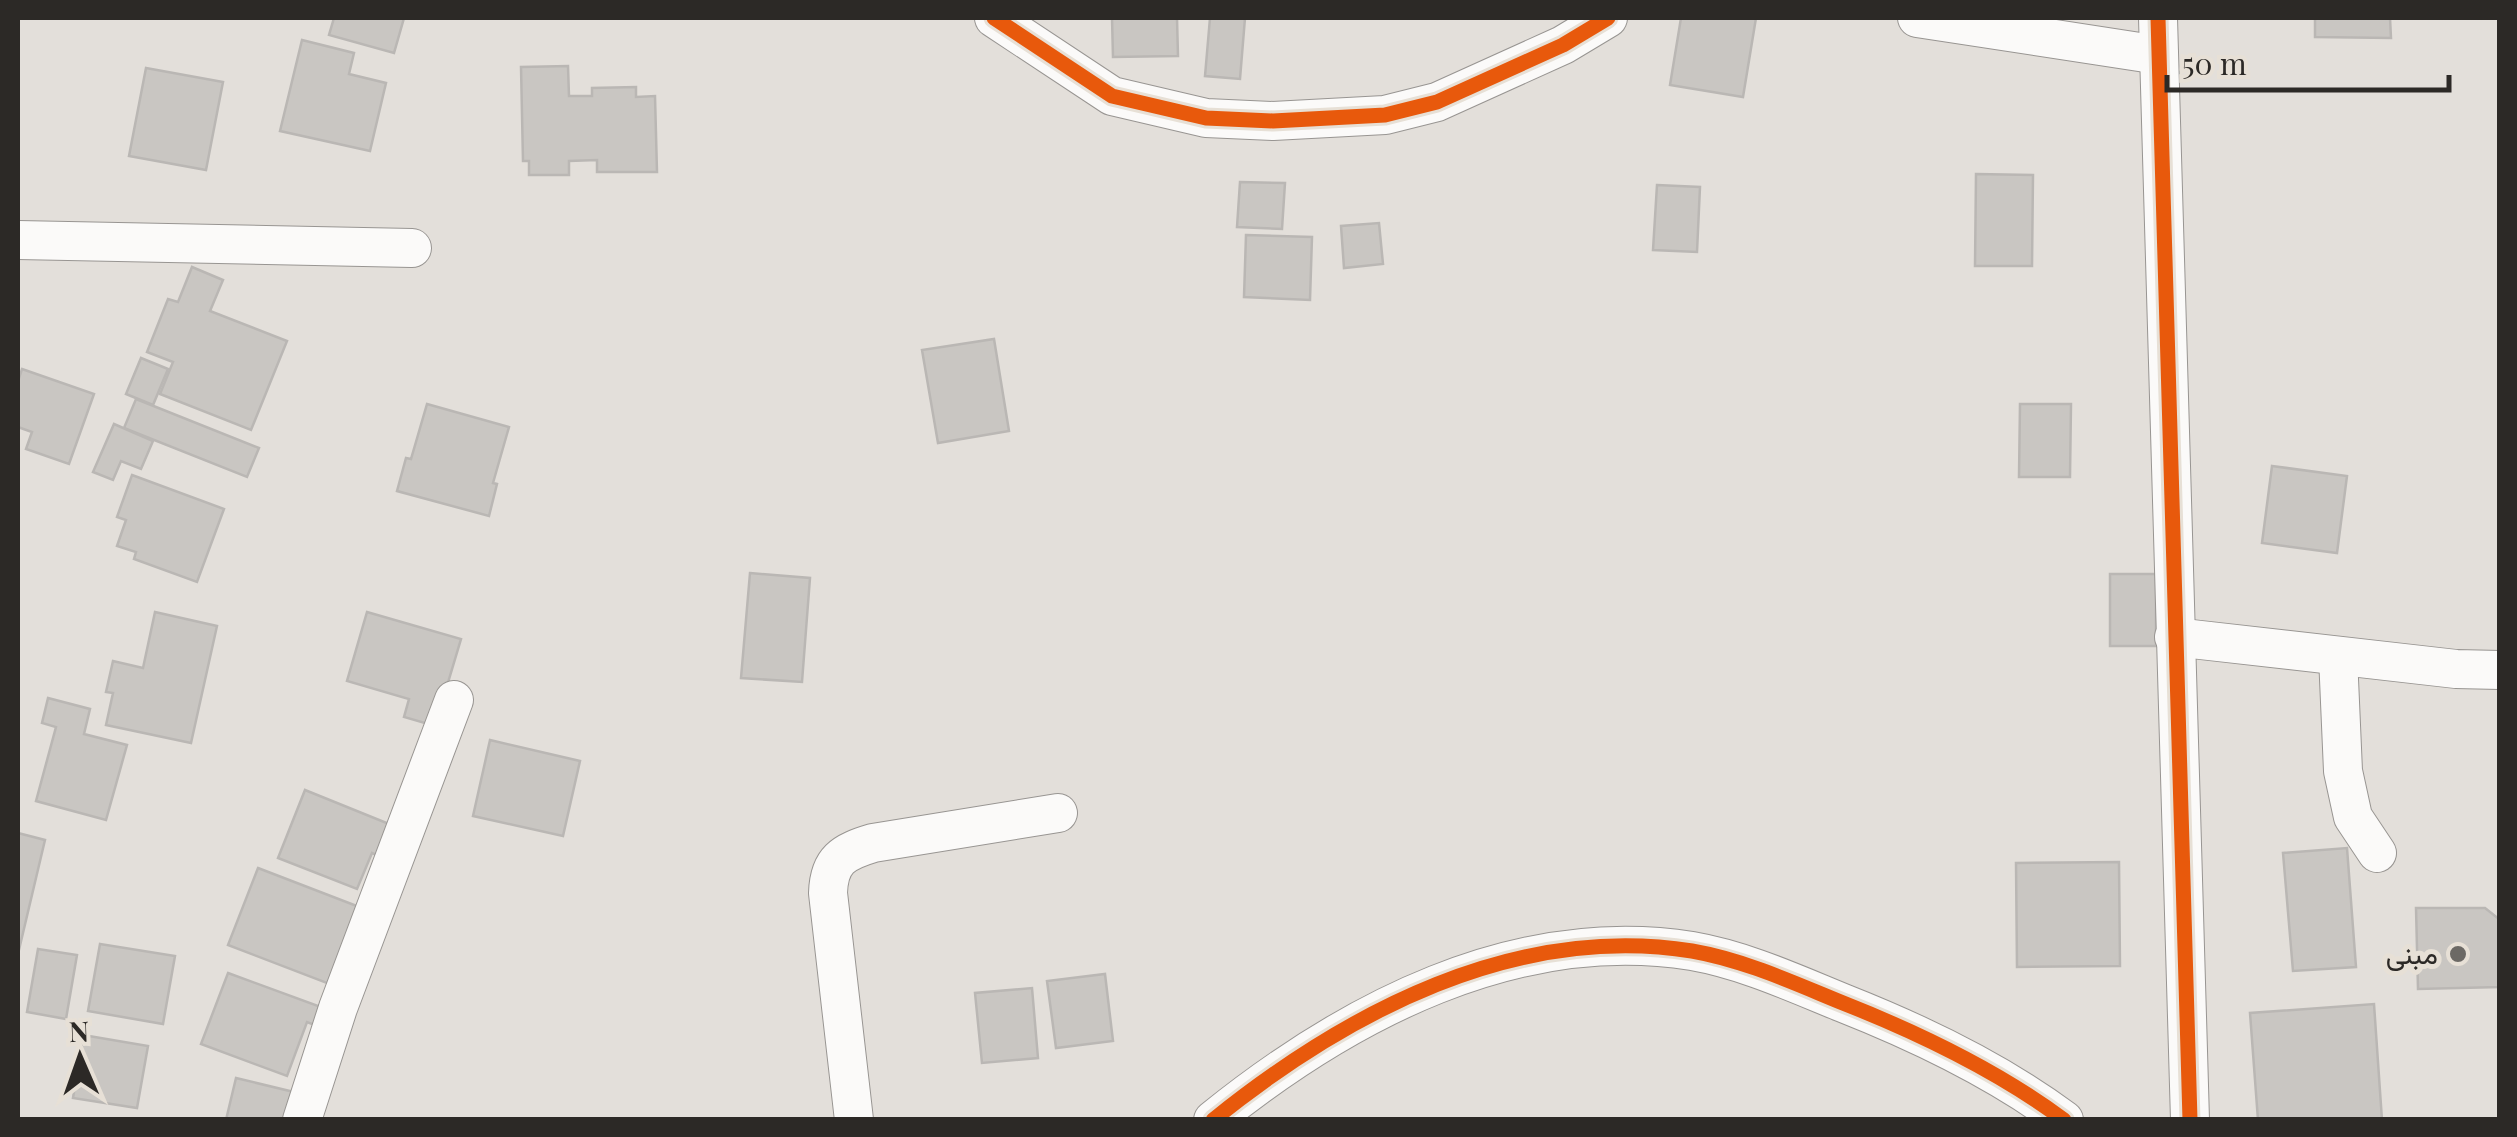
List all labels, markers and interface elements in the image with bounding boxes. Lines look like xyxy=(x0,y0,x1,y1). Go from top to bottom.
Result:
scale bar xyxy=(2167,30,2450,92)
text: 50 m xyxy=(2182,43,2247,83)
place label: مبنى xyxy=(2386,934,2438,971)
marker: مبنى xyxy=(2447,943,2469,965)
north arrow xyxy=(30,1007,130,1107)
text: N xyxy=(68,1012,90,1049)

